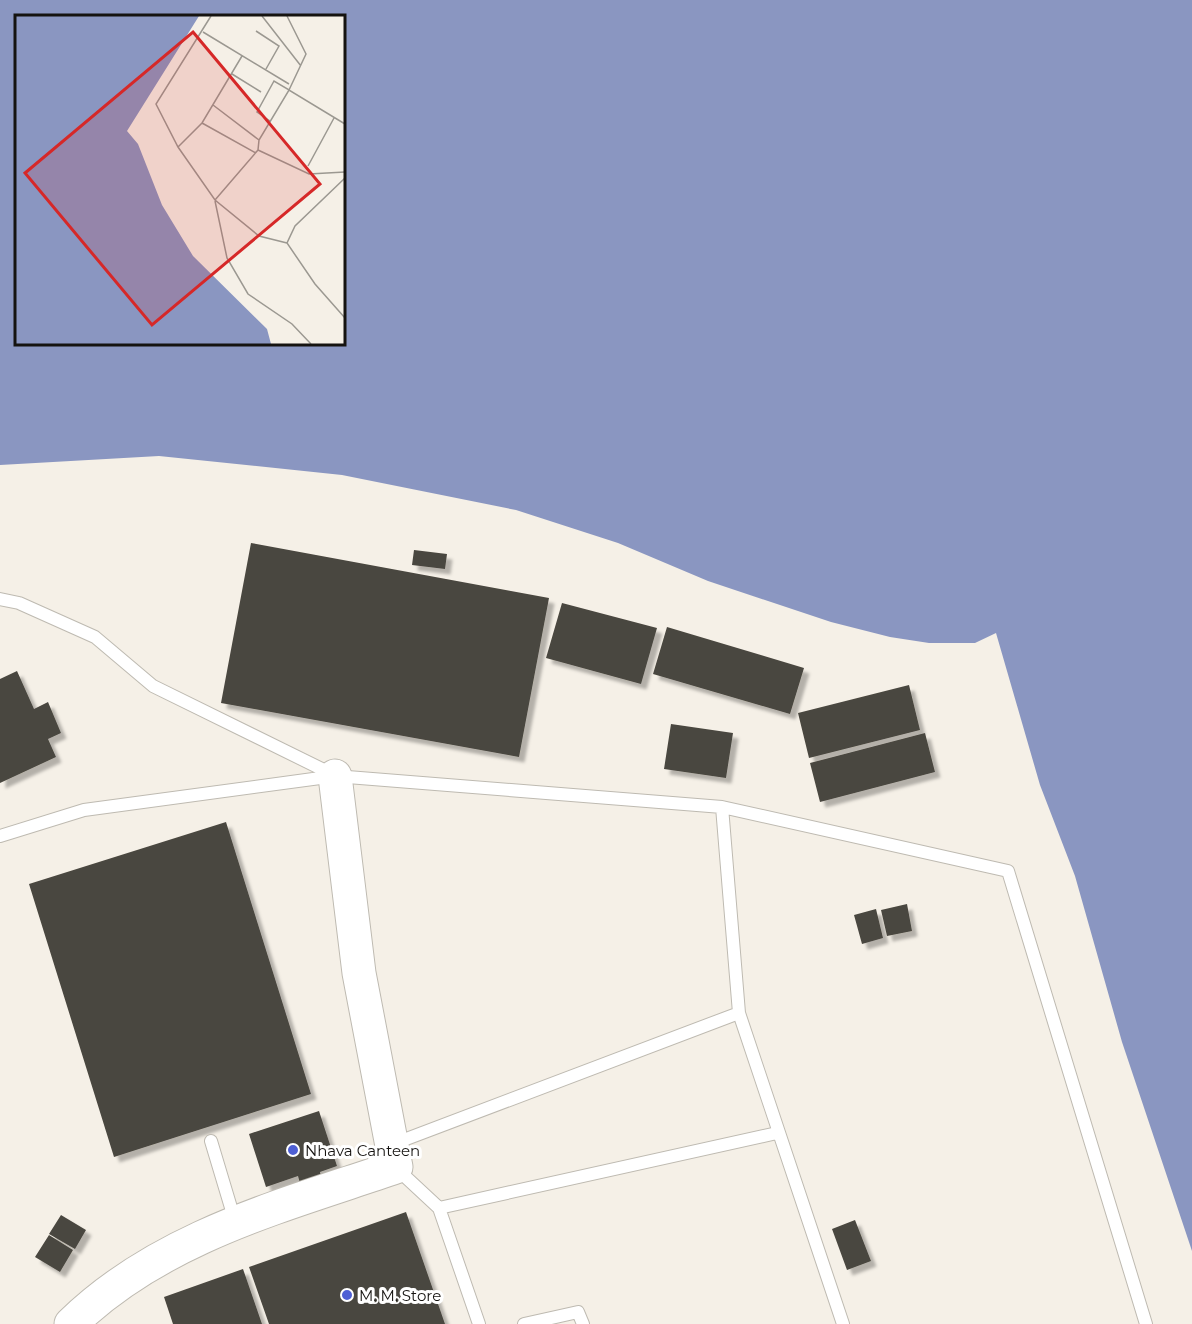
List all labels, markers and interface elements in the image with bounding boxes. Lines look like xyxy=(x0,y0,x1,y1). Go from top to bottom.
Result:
inset map xyxy=(15,15,345,345)
place label: Nhava Canteen xyxy=(305,1141,420,1160)
marker: Nhava Canteen xyxy=(286,1143,300,1157)
place label: M. M. Store xyxy=(359,1286,441,1305)
marker: M. M. Store xyxy=(340,1288,354,1302)

